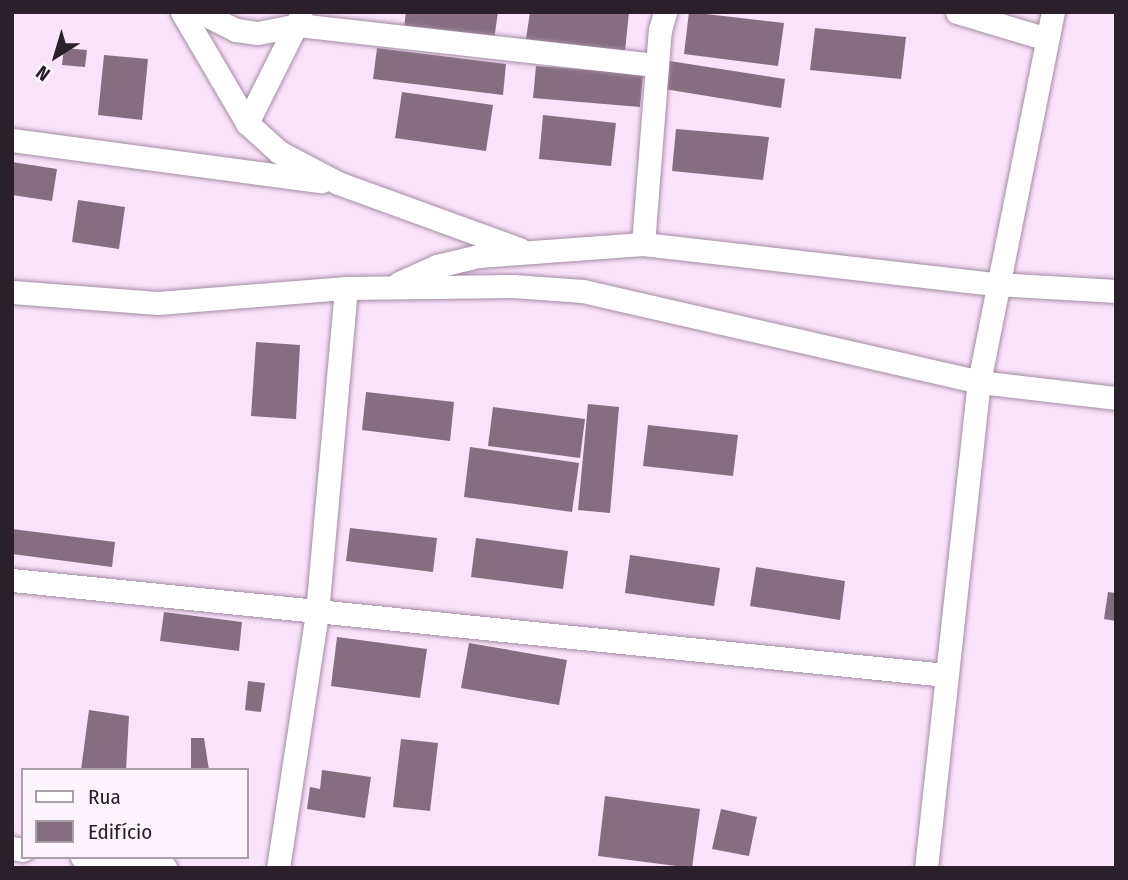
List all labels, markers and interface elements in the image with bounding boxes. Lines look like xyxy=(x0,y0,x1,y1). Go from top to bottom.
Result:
north arrow xyxy=(21,21,91,91)
text: N xyxy=(32,61,55,86)
legend xyxy=(21,768,248,859)
text: Rua xyxy=(88,784,121,810)
text: Edifício xyxy=(88,819,152,845)

